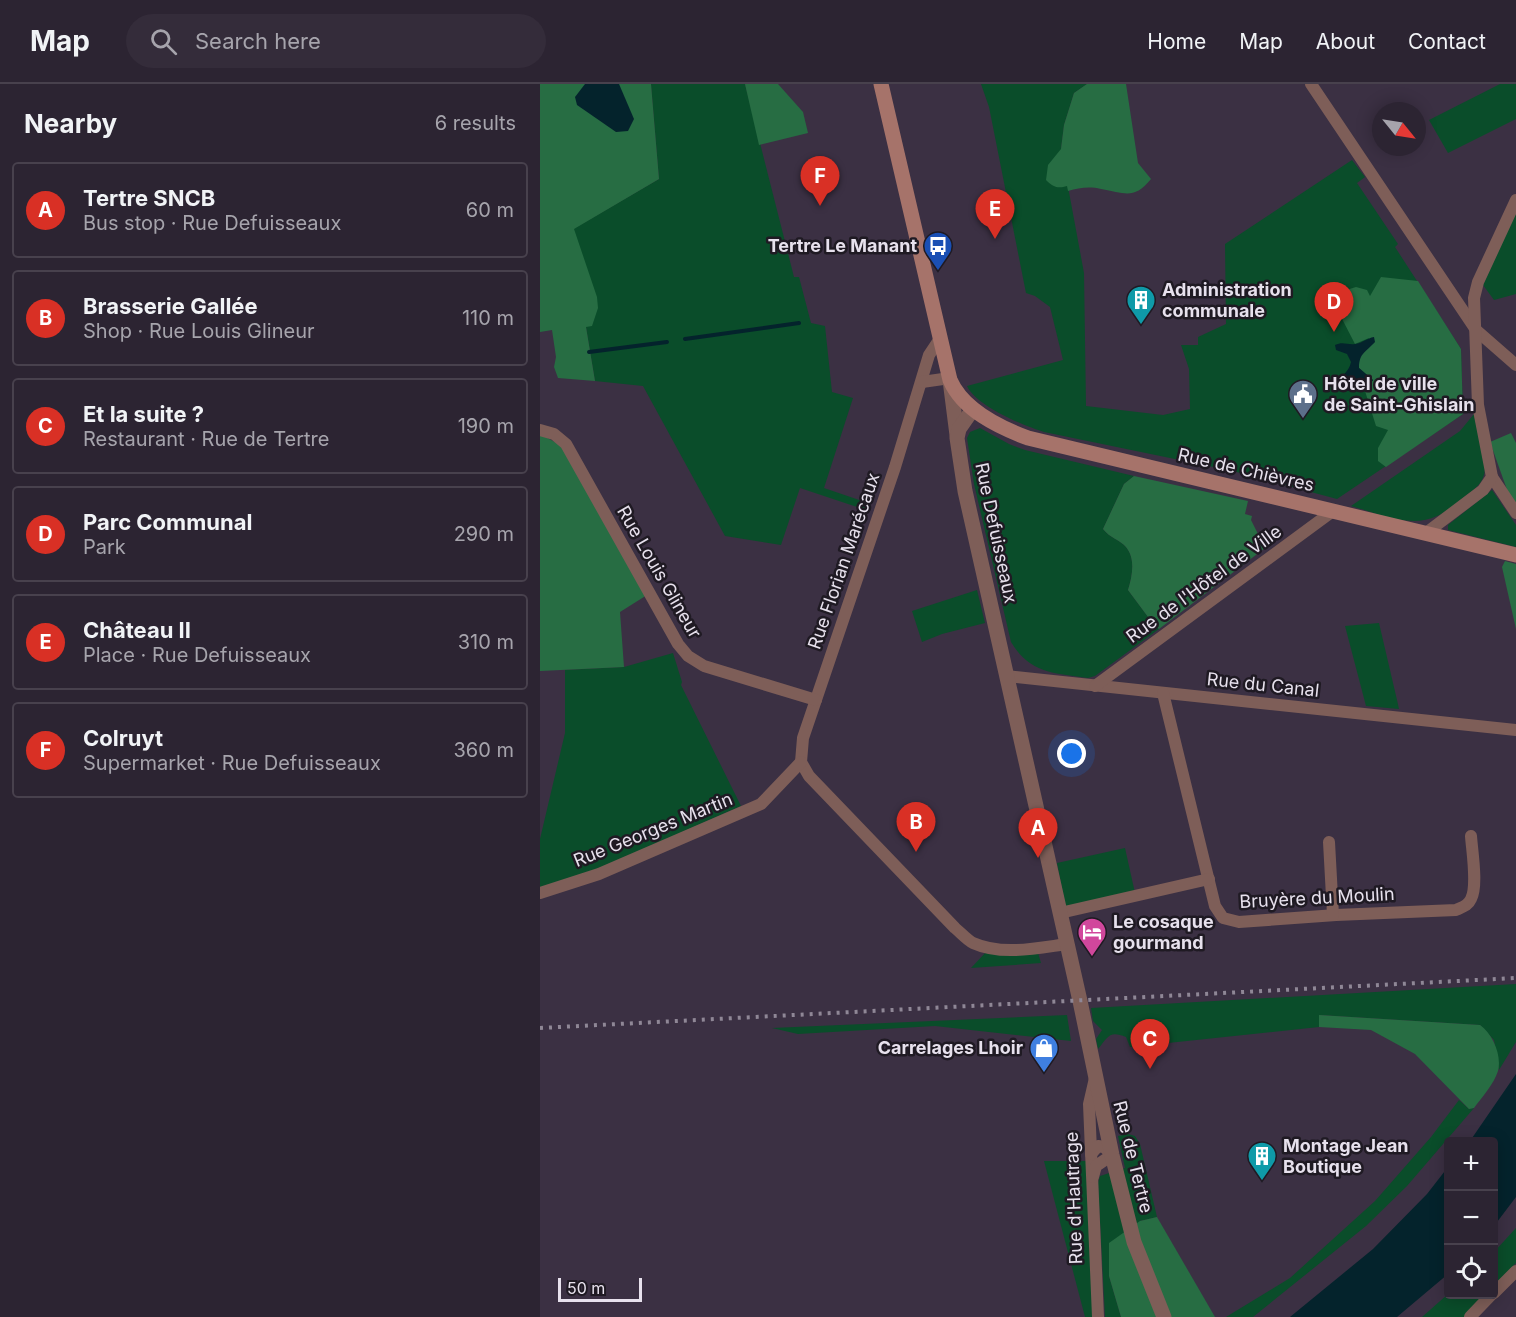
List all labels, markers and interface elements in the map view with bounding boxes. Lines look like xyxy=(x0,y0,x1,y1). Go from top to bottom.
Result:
search box xyxy=(126,14,546,68)
text: Map xyxy=(30,24,90,58)
icon: search xyxy=(147,25,180,58)
text: Search here xyxy=(195,28,321,54)
text: Home xyxy=(1147,29,1206,54)
text: Map xyxy=(1239,29,1283,54)
text: About xyxy=(1316,29,1375,54)
text: Contact xyxy=(1408,29,1486,54)
north arrow xyxy=(1372,102,1426,156)
text: Nearby xyxy=(24,108,117,139)
text: 6 results xyxy=(435,111,516,135)
pin: F xyxy=(800,156,840,206)
text: Tertre SNCB xyxy=(83,185,215,211)
pin: E xyxy=(976,190,1014,239)
text: A xyxy=(38,198,53,222)
text: 60 m xyxy=(466,198,514,222)
text: Bus stop · Rue Defuisseaux xyxy=(83,211,341,235)
bus stop icon: Tertre Le Manant xyxy=(922,230,954,272)
place label: Tertre Le Manant xyxy=(768,235,917,256)
place label: Administration communale xyxy=(1162,279,1292,321)
pin: D xyxy=(1314,282,1354,332)
building icon: Administration communale xyxy=(1125,284,1157,326)
text: Brasserie Gallée xyxy=(83,293,258,319)
text: B xyxy=(39,306,52,330)
text: 110 m xyxy=(462,306,514,330)
text: Shop · Rue Louis Glineur xyxy=(83,319,314,343)
place label: Hôtel de ville de Saint-Ghislain xyxy=(1324,373,1474,415)
public building icon: Hôtel de ville de Saint-Ghislain xyxy=(1287,378,1319,420)
text: Et la suite ? xyxy=(83,401,204,427)
text: C xyxy=(38,414,53,438)
text: 190 m xyxy=(458,414,514,438)
text: Restaurant · Rue de Tertre xyxy=(83,427,329,451)
street label: Rue de Chièvres xyxy=(1176,444,1316,495)
street label: Rue Defuisseaux xyxy=(971,461,1022,605)
street label: Rue Florian Marécaux xyxy=(803,470,884,652)
street label: Rue Louis Glineur xyxy=(613,502,706,642)
text: Parc Communal xyxy=(83,509,252,535)
street label: Rue de l'Hôtel de Ville xyxy=(1122,520,1285,647)
text: D xyxy=(38,522,53,546)
text: 290 m xyxy=(454,522,514,546)
text: Park xyxy=(83,535,126,559)
text: Château II xyxy=(83,617,191,643)
text: E xyxy=(39,630,52,654)
text: 310 m xyxy=(458,630,514,654)
text: Place · Rue Defuisseaux xyxy=(83,643,311,667)
street label: Rue du Canal xyxy=(1206,668,1320,701)
text: Colruyt xyxy=(83,725,163,751)
text: F xyxy=(40,738,51,762)
text: 360 m xyxy=(453,738,514,762)
your location xyxy=(1057,739,1086,768)
text: Supermarket · Rue Defuisseaux xyxy=(83,751,381,775)
street label: Rue Georges Martin xyxy=(570,788,735,871)
pin: B xyxy=(896,802,935,852)
pin: A xyxy=(1018,808,1058,858)
street label: Bruyère du Moulin xyxy=(1239,883,1395,912)
place label: Le cosaque gourmand xyxy=(1113,911,1214,953)
hotel icon: Le cosaque gourmand xyxy=(1076,916,1108,958)
pin: C xyxy=(1130,1020,1170,1069)
shop icon: Carrelages Lhoir xyxy=(1028,1032,1060,1074)
place label: Carrelages Lhoir xyxy=(878,1037,1023,1058)
street label: Rue de Tertre xyxy=(1109,1099,1158,1215)
street label: Rue d'Hautrage xyxy=(1061,1131,1086,1265)
place label: Montage Jean Boutique xyxy=(1283,1135,1409,1177)
map controls xyxy=(1444,1137,1498,1299)
button: + xyxy=(1444,1137,1498,1191)
building icon: Montage Jean Boutique xyxy=(1246,1140,1278,1182)
button: − xyxy=(1444,1191,1498,1245)
button: locate xyxy=(1444,1245,1498,1299)
scale bar xyxy=(558,1275,642,1302)
text: 50 m xyxy=(567,1278,605,1298)

